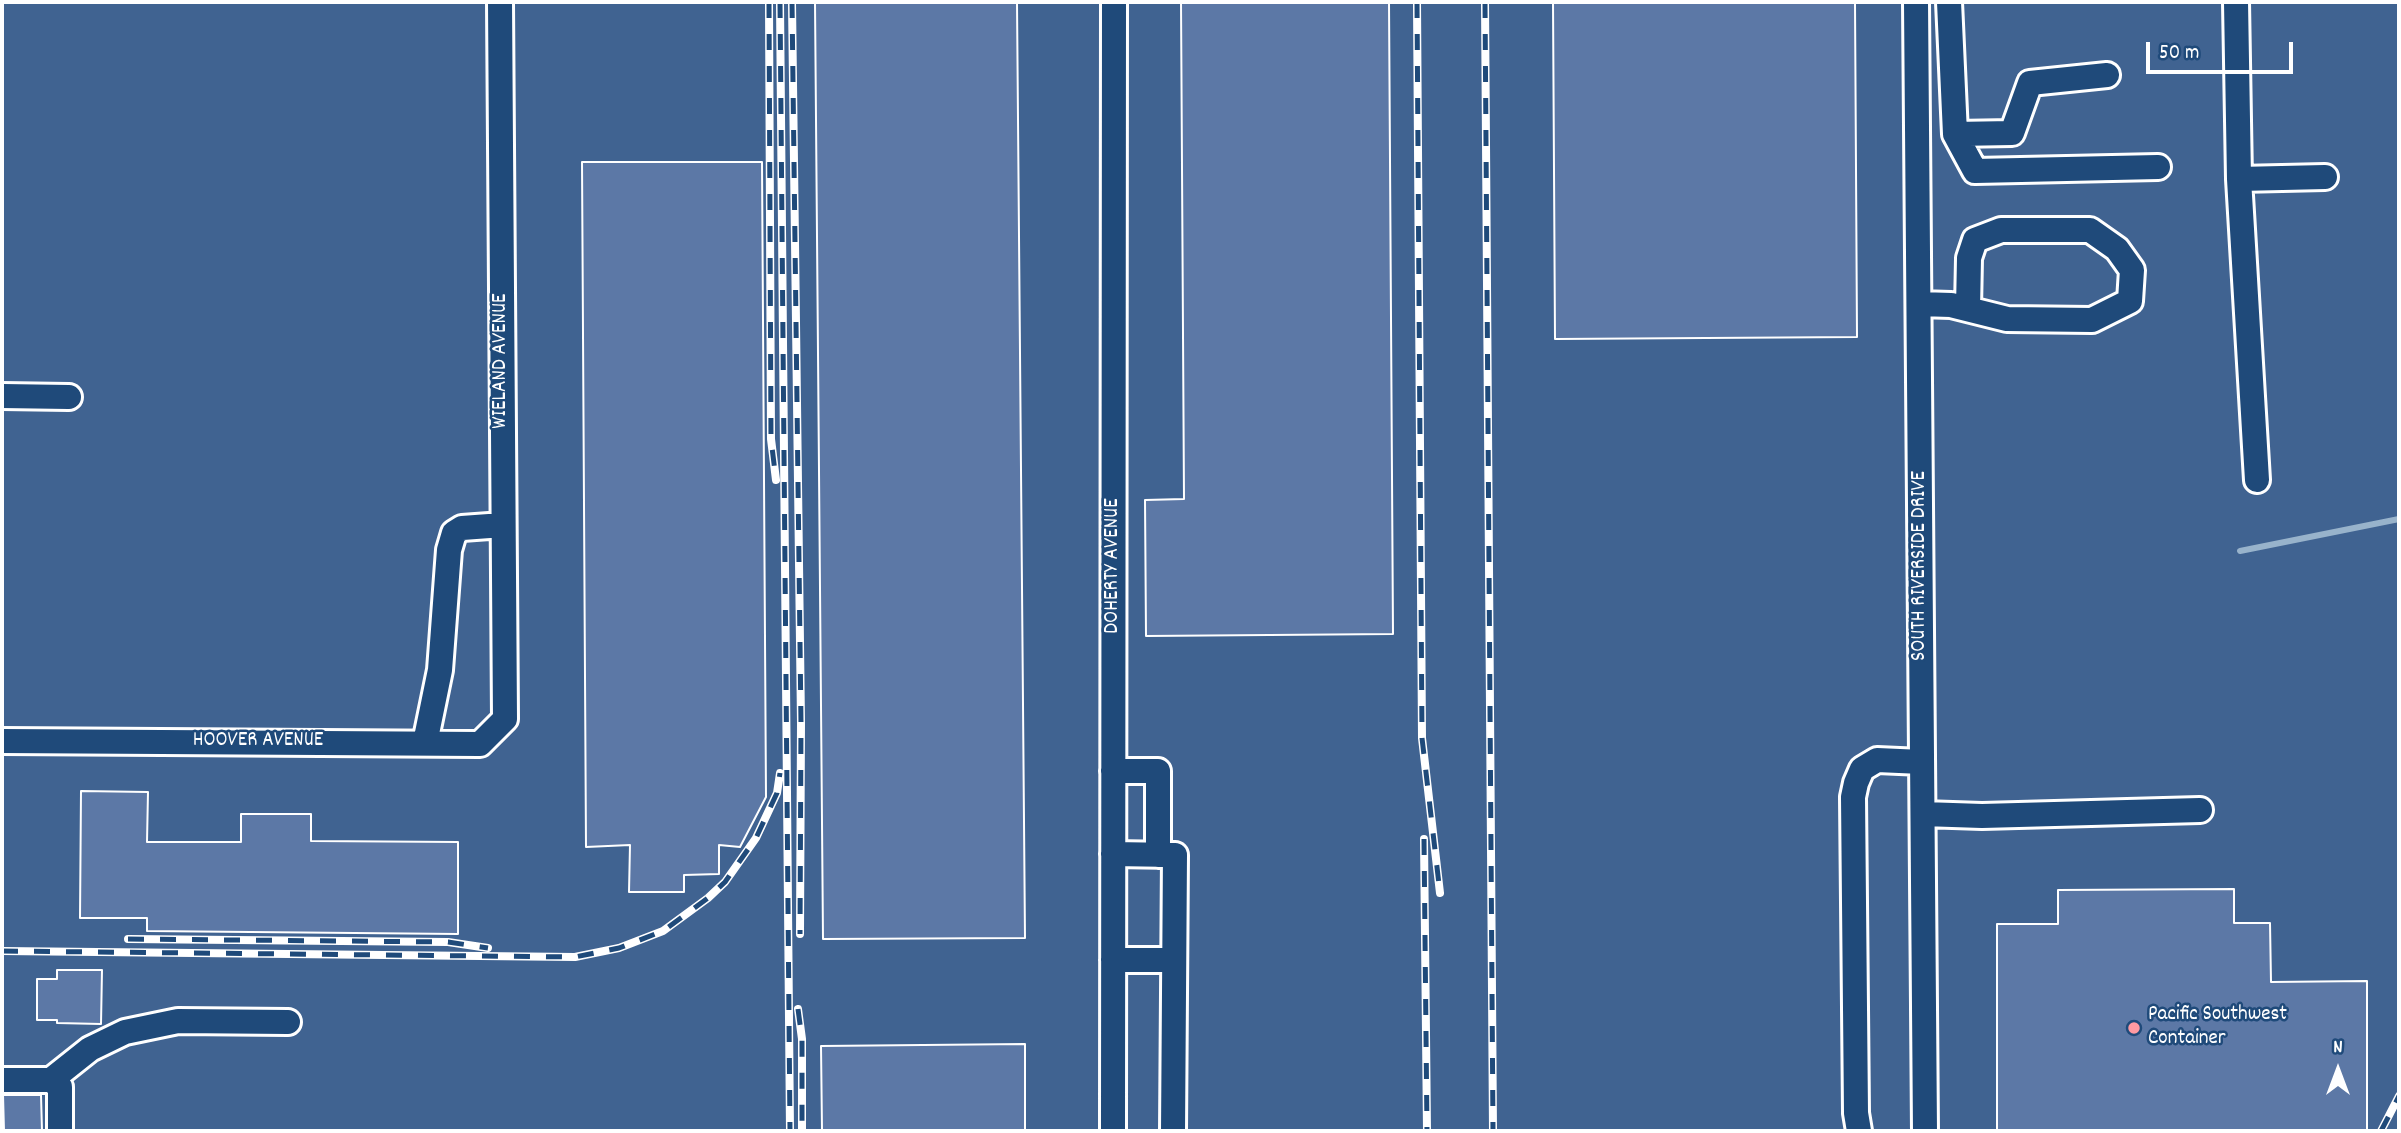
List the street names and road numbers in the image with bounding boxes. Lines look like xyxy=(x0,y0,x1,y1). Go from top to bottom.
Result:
street label: WIELAND AVENUE xyxy=(489,293,515,429)
street label: SOUTH RIVERSIDE DRIVE xyxy=(1908,471,1934,661)
street label: DOHERTY AVENUE xyxy=(1101,498,1127,634)
street label: HOOVER AVENUE xyxy=(193,729,323,755)

